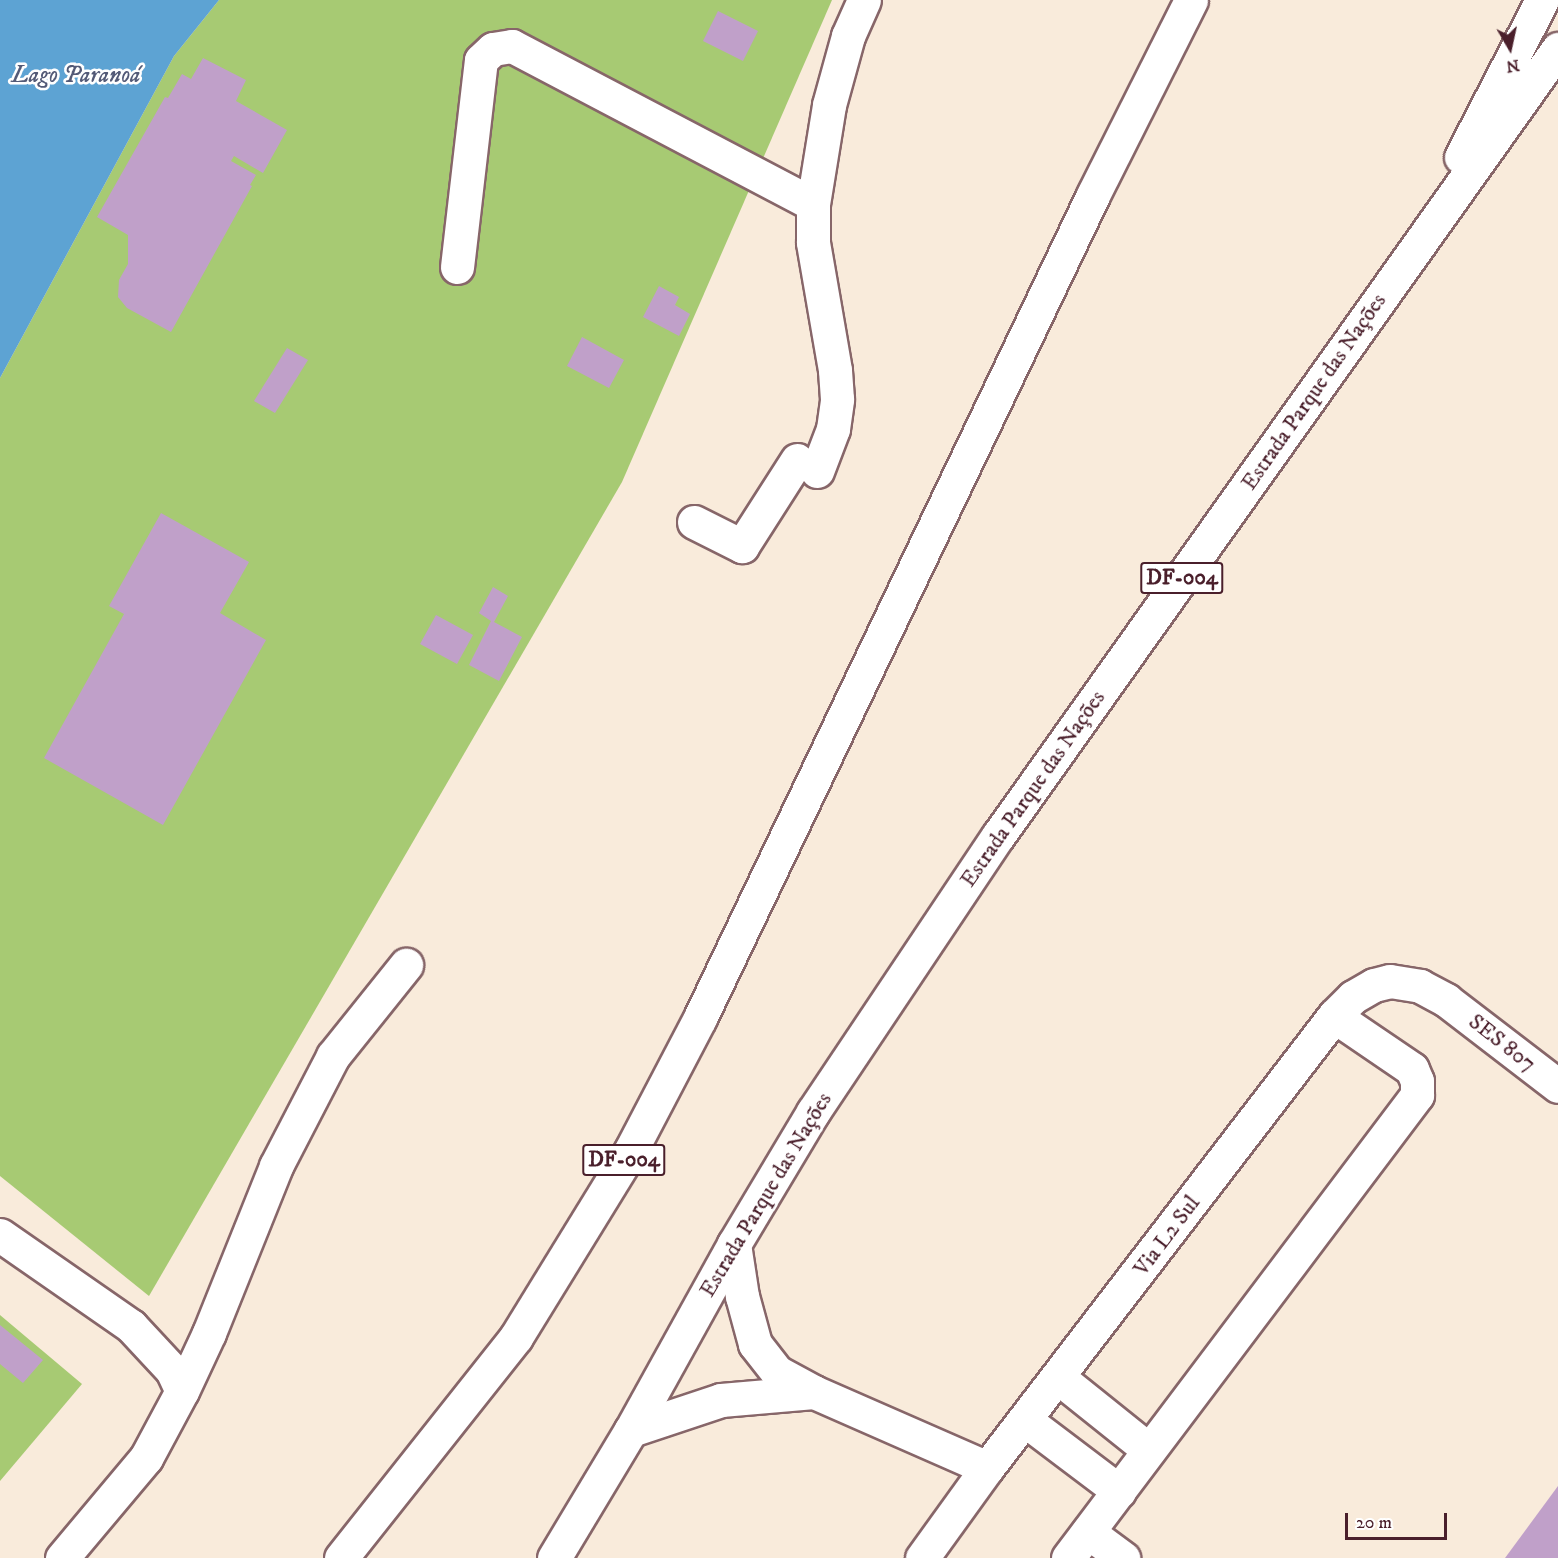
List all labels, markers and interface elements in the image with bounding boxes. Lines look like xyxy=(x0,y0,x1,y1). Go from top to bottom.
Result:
north arrow xyxy=(1480,18,1540,78)
text: N xyxy=(1505,55,1521,77)
water label: Lago Paranoá xyxy=(11,62,141,90)
street label: Estrada Parque das Nações xyxy=(1236,289,1392,495)
road number: DF-004 xyxy=(1140,560,1224,596)
street label: Estrada Parque das Nações xyxy=(955,686,1111,892)
street label: SES 807 xyxy=(1463,1009,1541,1077)
street label: Estrada Parque das Nações xyxy=(694,1088,838,1302)
road number: DF-004 xyxy=(582,1142,666,1178)
street label: Via L2 Sul xyxy=(1128,1191,1206,1281)
scale bar xyxy=(1348,1501,1450,1539)
text: 20 m xyxy=(1356,1512,1392,1534)

